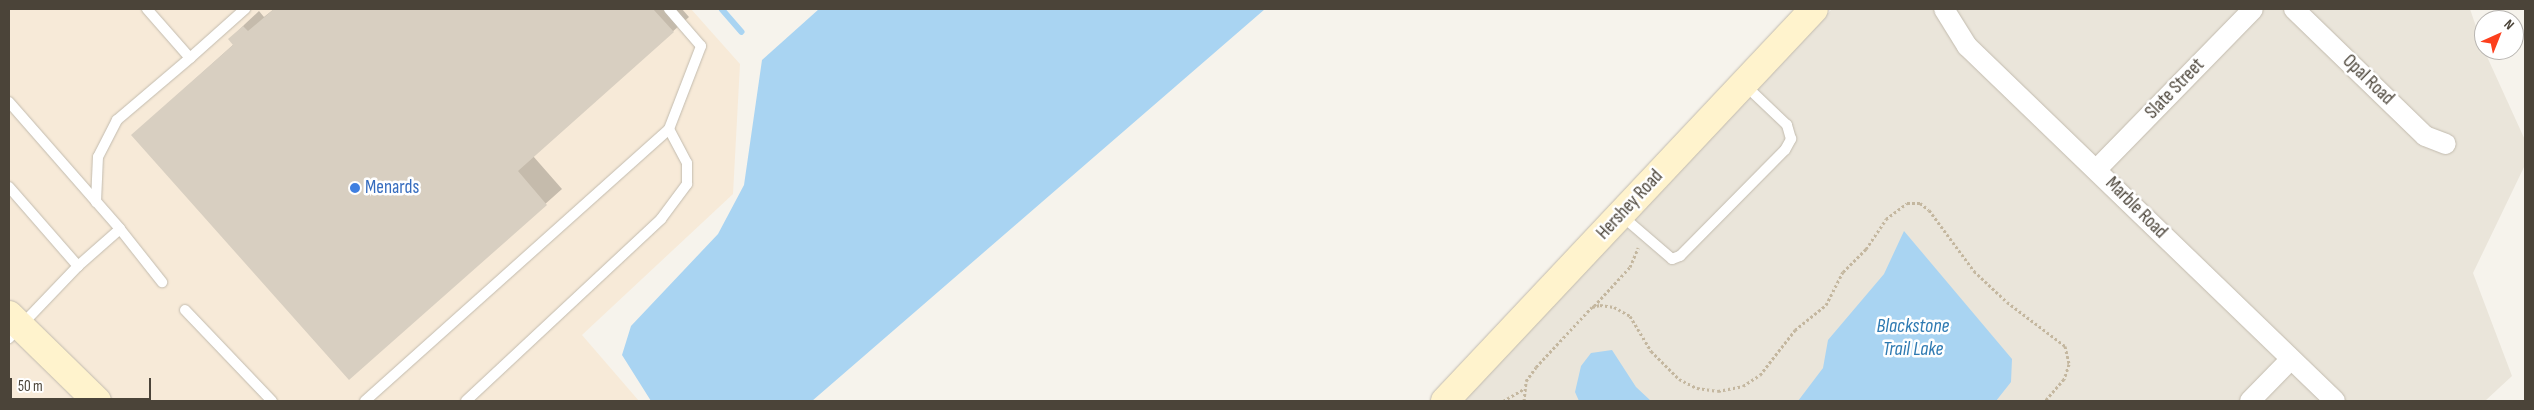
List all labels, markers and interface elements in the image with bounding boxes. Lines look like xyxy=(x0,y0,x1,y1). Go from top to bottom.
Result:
north arrow xyxy=(2474,10,2524,60)
text: N xyxy=(2500,16,2518,33)
street label: Opal Road xyxy=(2338,50,2398,110)
street label: Slate Street xyxy=(2141,54,2209,124)
street label: Hershey Road xyxy=(1592,165,1668,245)
street label: Marble Road xyxy=(2100,172,2172,244)
place label: Menards xyxy=(365,177,419,199)
marker: Menards xyxy=(349,182,361,194)
water label: Blackstone Trail Lake xyxy=(1877,315,1949,362)
scale bar xyxy=(12,368,154,400)
text: 50 m xyxy=(18,377,43,396)

